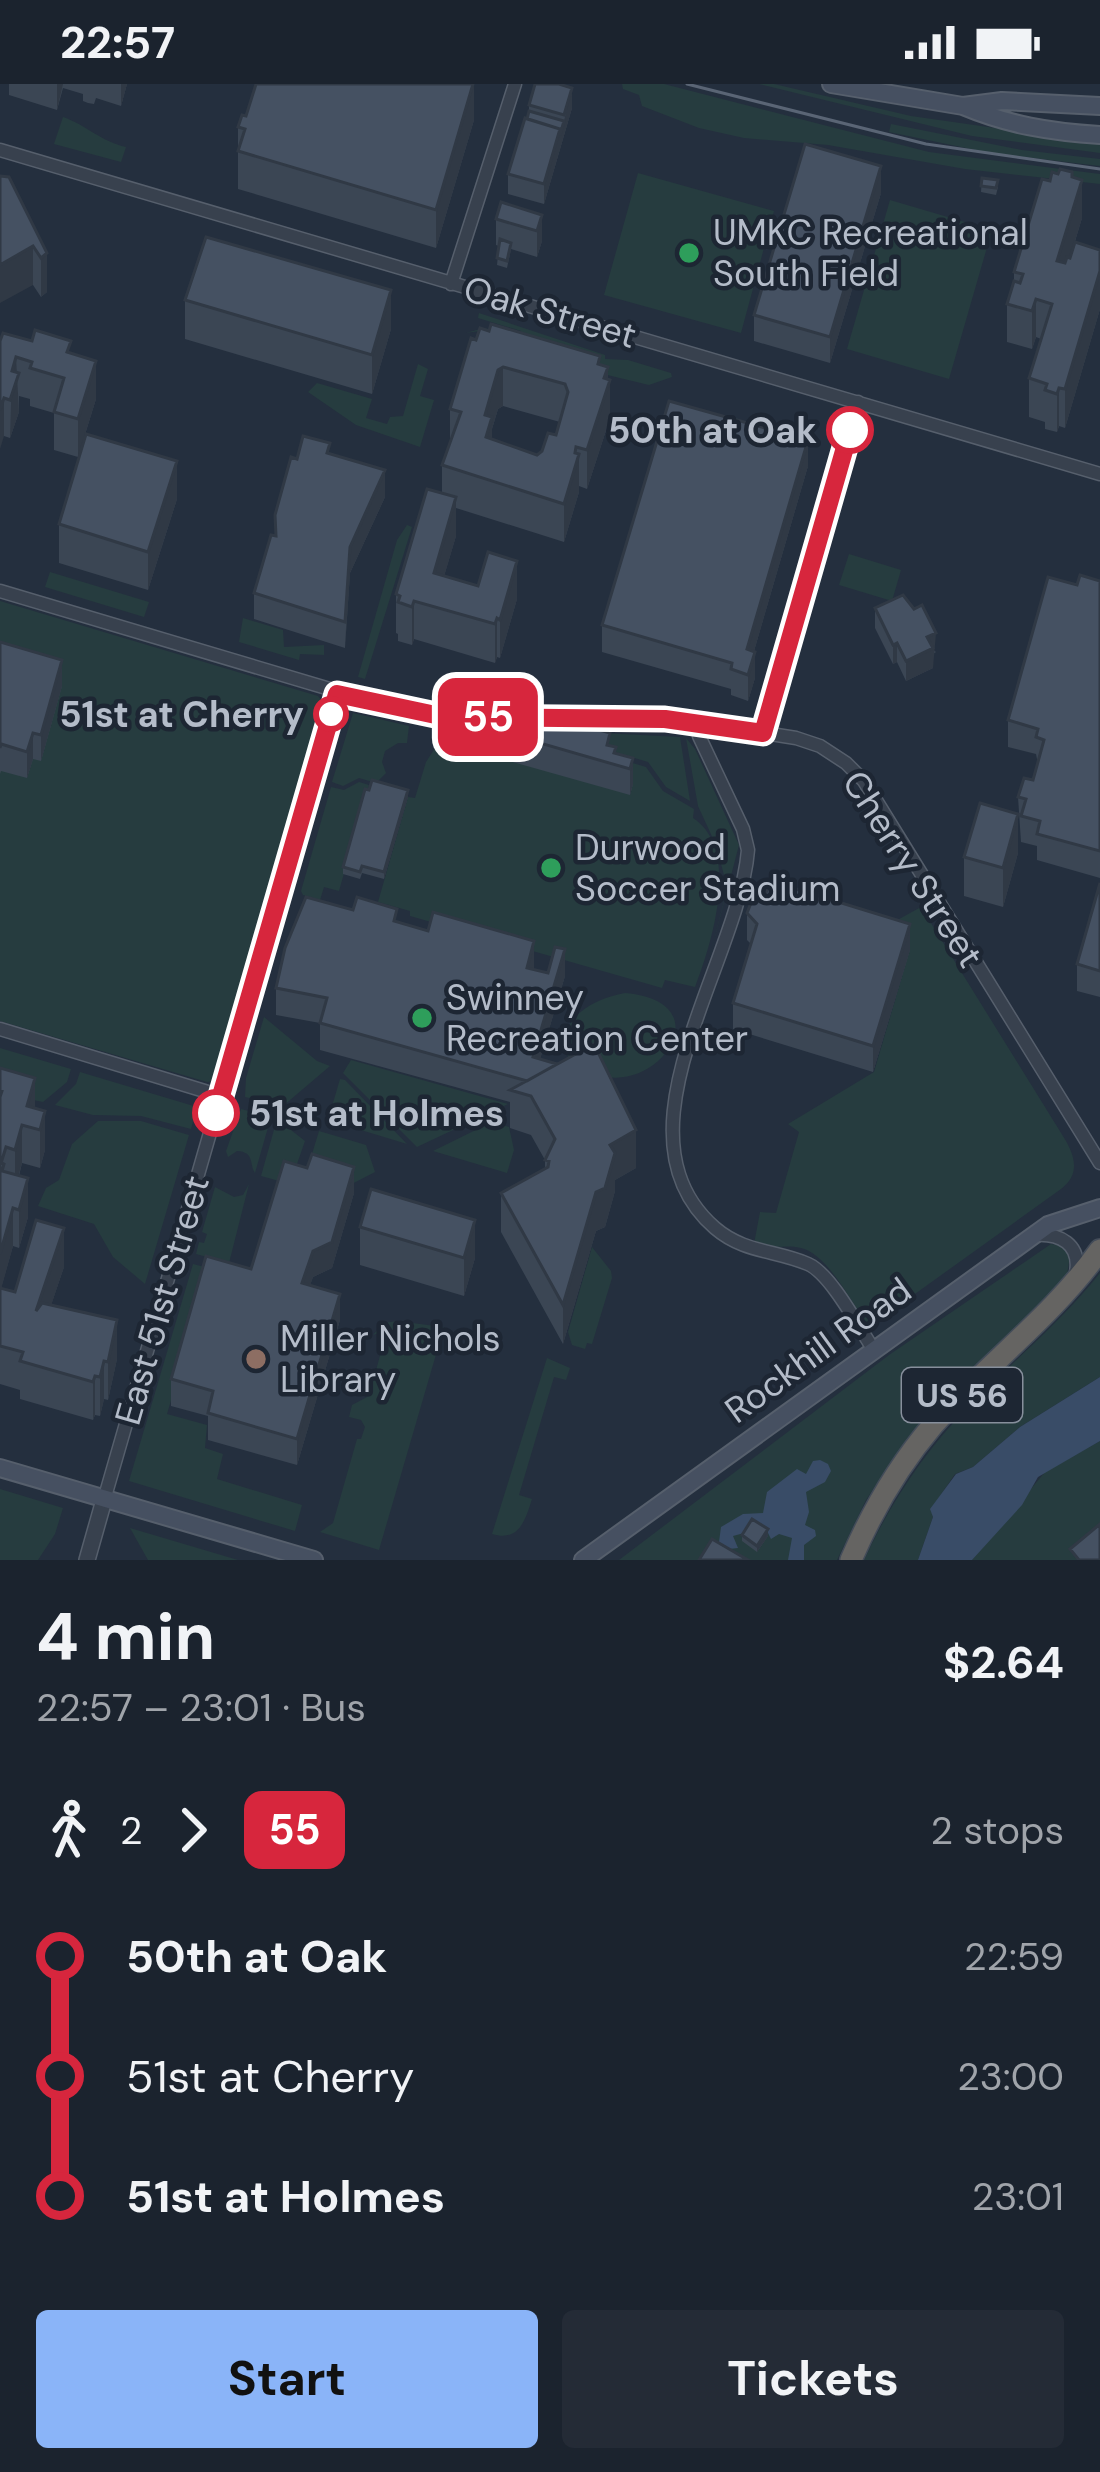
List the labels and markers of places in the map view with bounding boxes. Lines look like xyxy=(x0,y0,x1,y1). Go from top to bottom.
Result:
place label: UMKC Recreational South Field xyxy=(713,209,1028,297)
marker: UMKC Recreational South Field xyxy=(676,240,702,266)
place label: 50th at Oak xyxy=(608,407,817,454)
marker: 50th at Oak xyxy=(828,408,872,452)
place label: 51st at Cherry xyxy=(59,691,304,738)
marker: 51st at Cherry xyxy=(315,698,347,730)
place label: Durwood Soccer Stadium xyxy=(575,824,840,912)
marker: Durwood Soccer Stadium xyxy=(538,855,564,881)
place label: Swinney Recreation Center xyxy=(446,974,748,1062)
marker: Swinney Recreation Center xyxy=(409,1005,435,1031)
place label: 51st at Holmes xyxy=(249,1090,504,1137)
marker: 51st at Holmes xyxy=(194,1091,238,1135)
place label: Miller Nichols Library xyxy=(280,1315,501,1403)
marker: Miller Nichols Library xyxy=(243,1346,269,1372)

